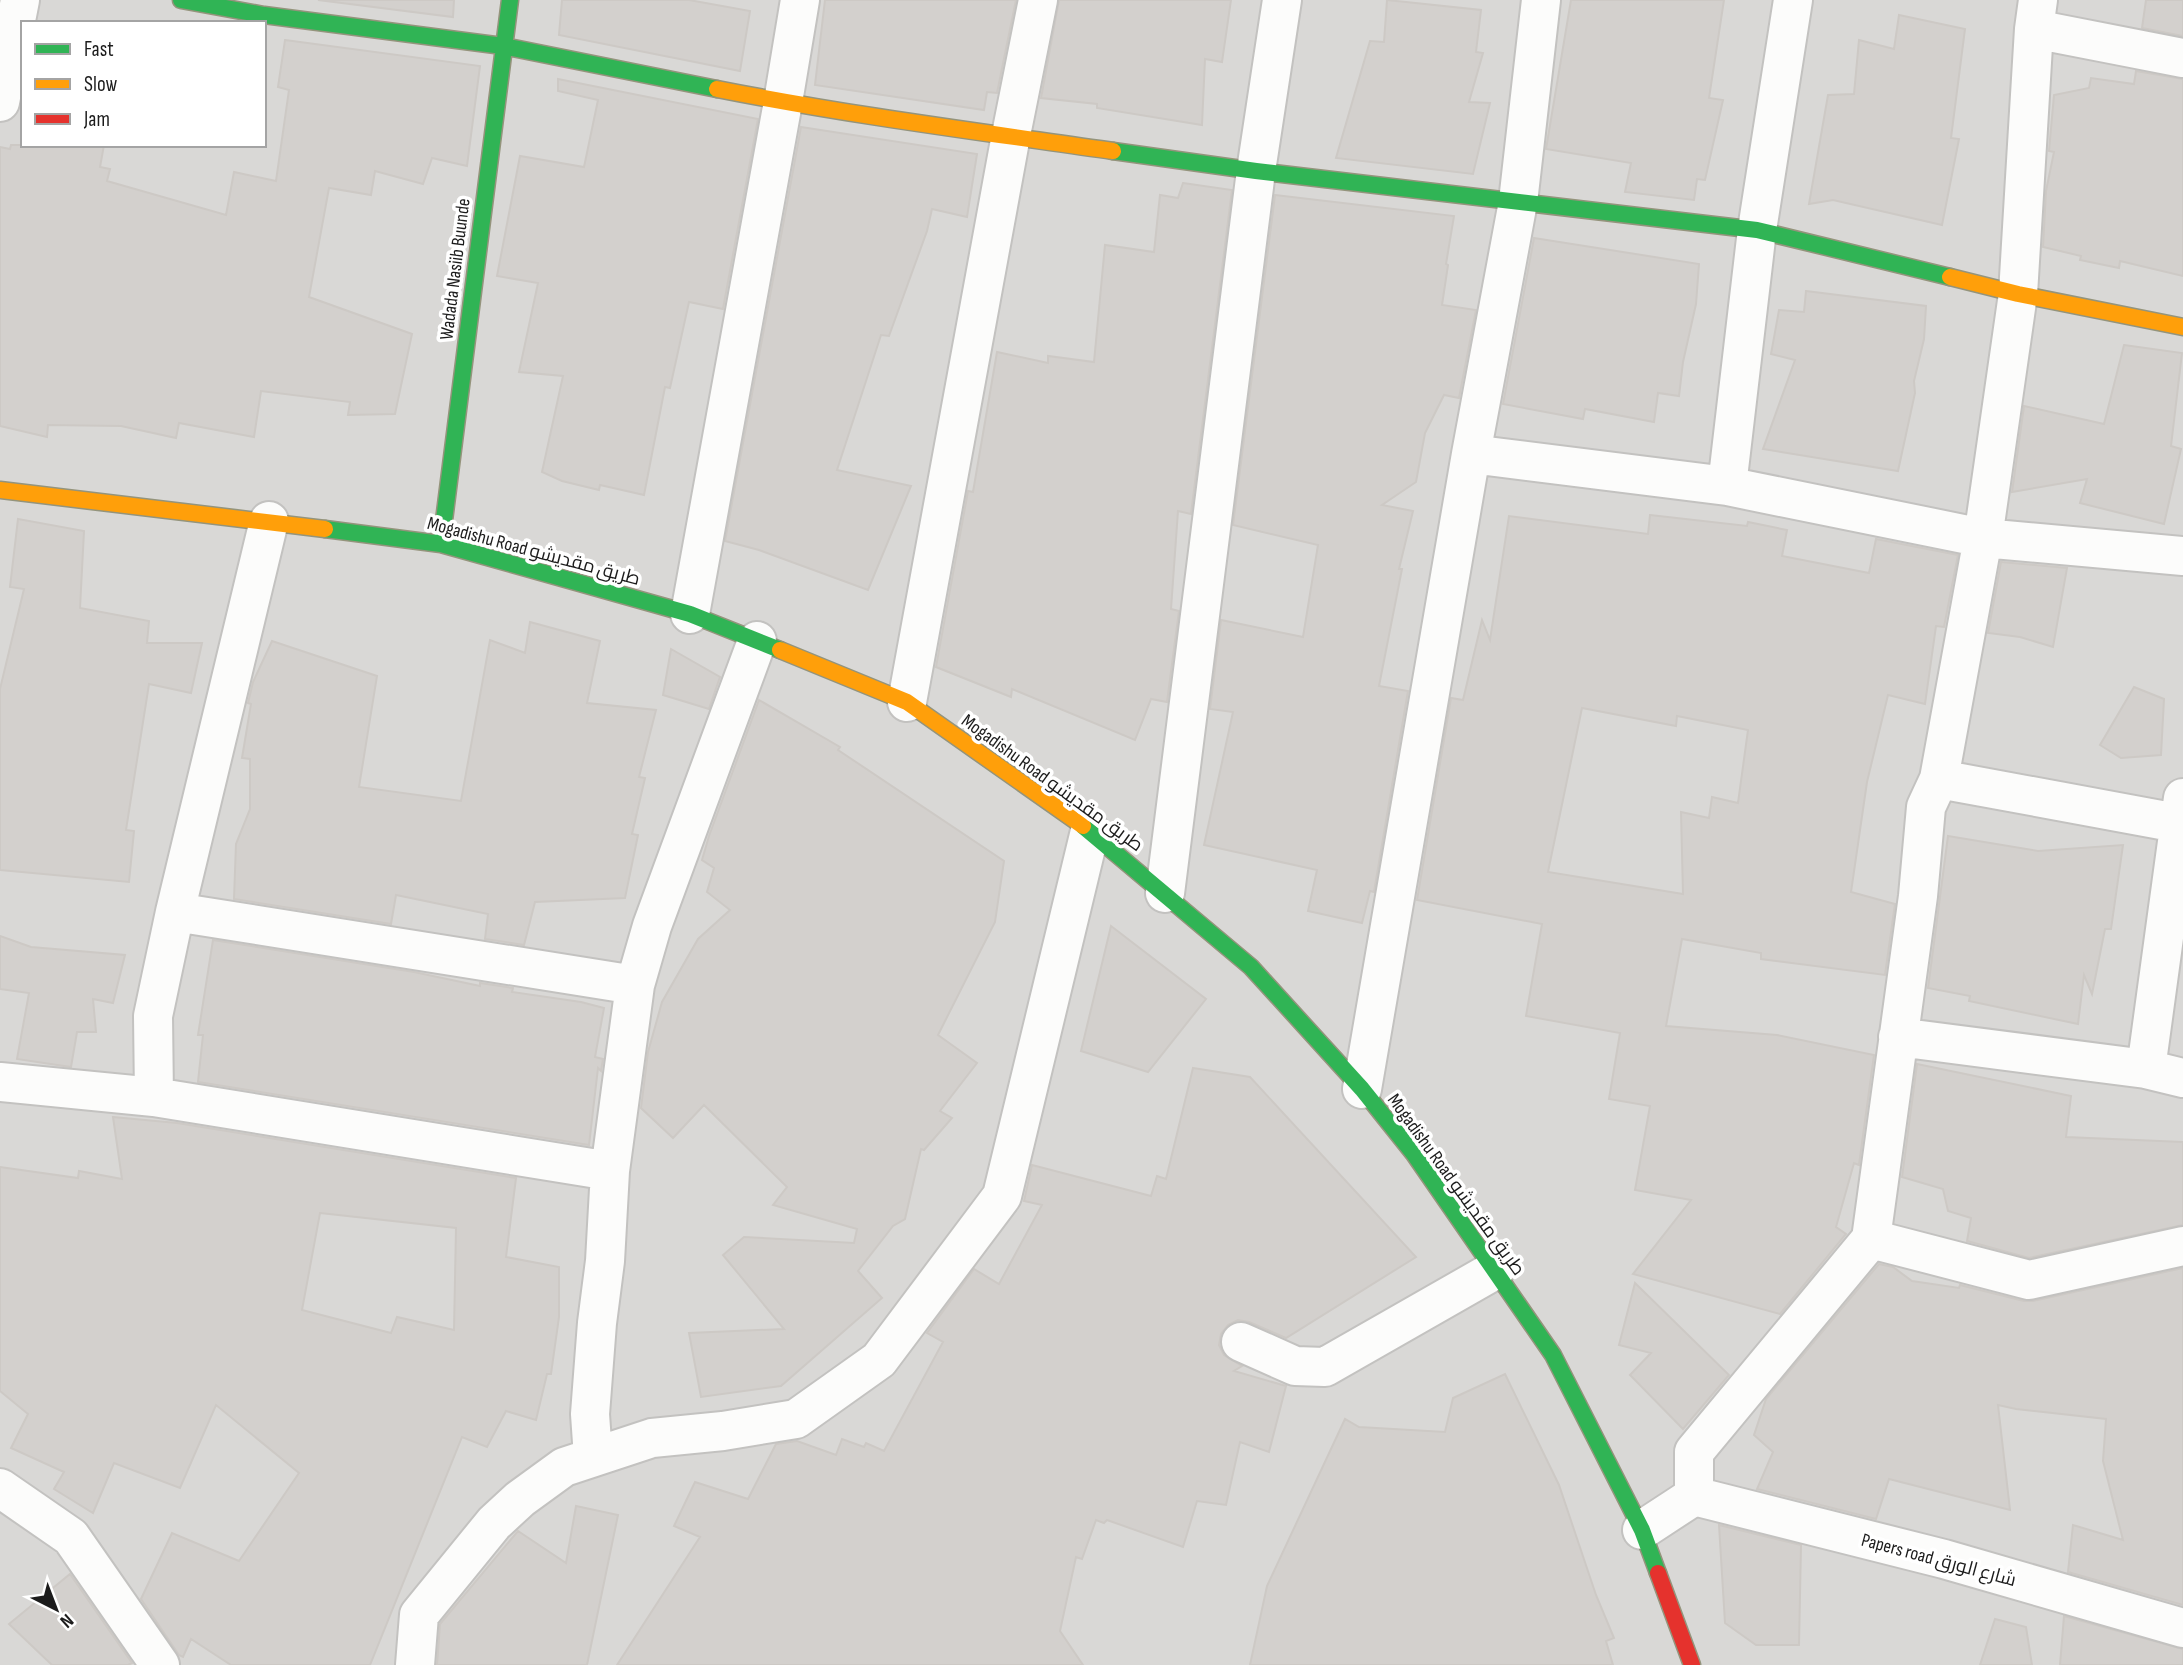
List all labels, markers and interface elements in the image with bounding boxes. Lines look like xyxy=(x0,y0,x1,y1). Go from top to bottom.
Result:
legend xyxy=(21,21,266,147)
text: Fast xyxy=(84,37,114,62)
text: Slow xyxy=(84,72,118,97)
text: Jam xyxy=(83,107,110,132)
street label: Wadada Nasiib Buunde xyxy=(435,197,476,341)
street label: Mogadishu Road طريق مقديشو xyxy=(425,512,642,591)
street label: Mogadishu Road طريق مقديشو xyxy=(957,710,1148,857)
street label: Mogadishu Road طريق مقديشو xyxy=(1382,1089,1529,1280)
street label: Papers road شارع الورق xyxy=(1858,1529,2019,1593)
north arrow xyxy=(21,1574,91,1644)
text: N xyxy=(55,1609,78,1632)

